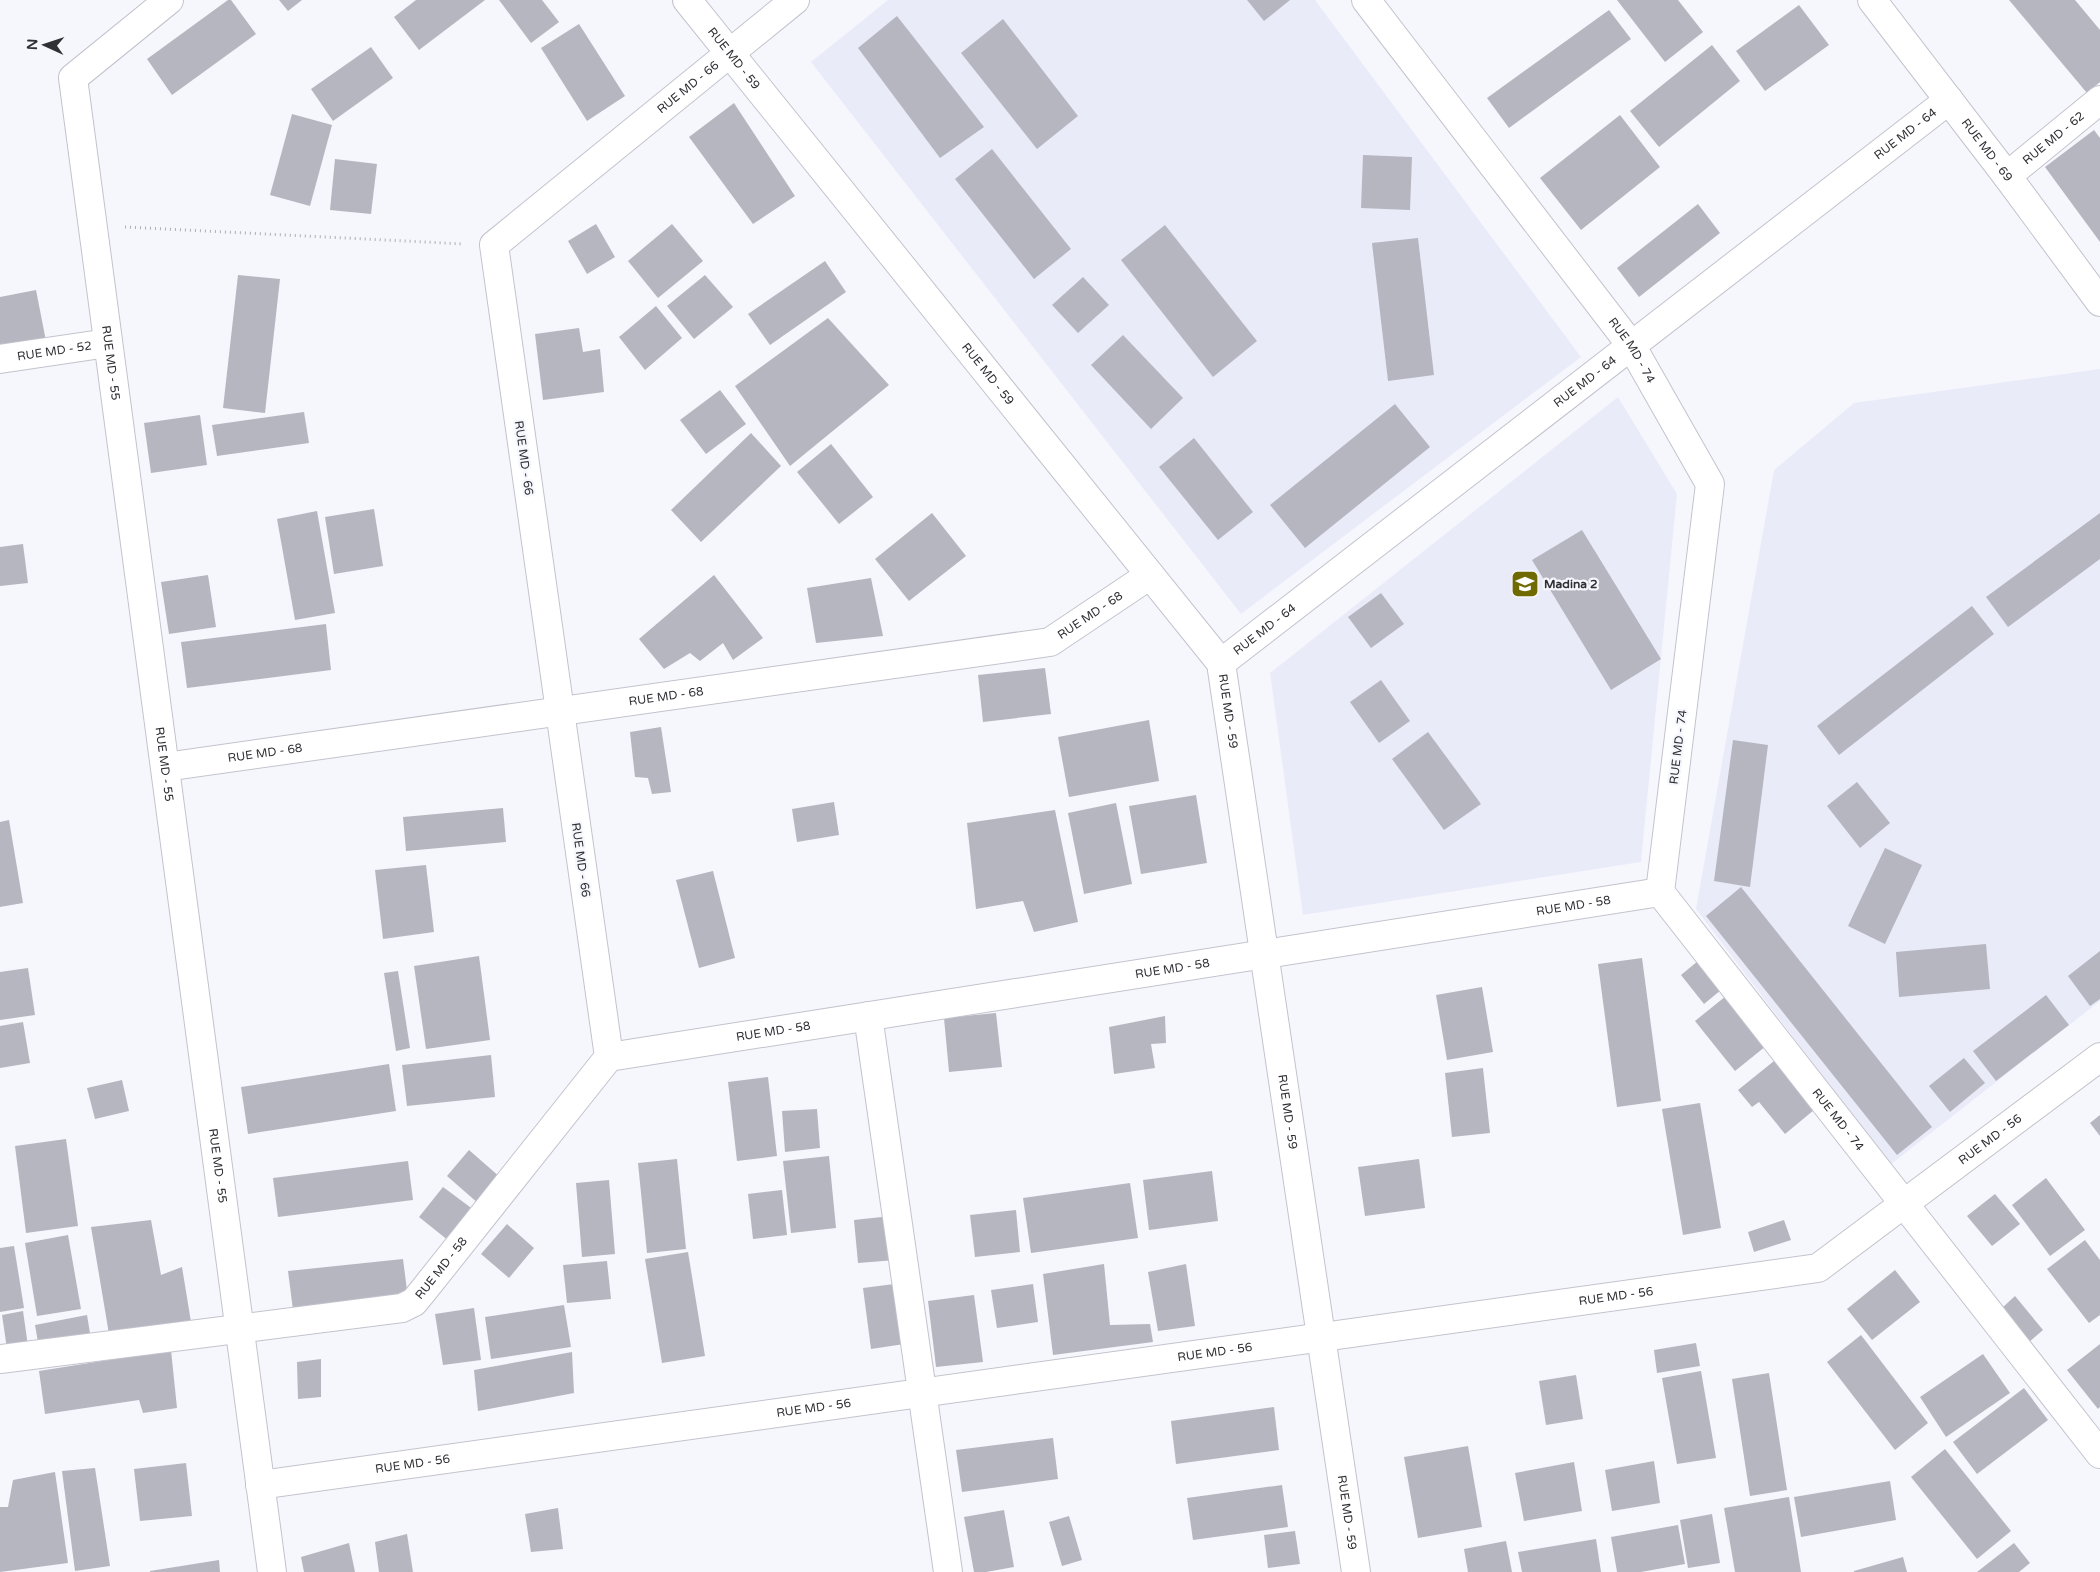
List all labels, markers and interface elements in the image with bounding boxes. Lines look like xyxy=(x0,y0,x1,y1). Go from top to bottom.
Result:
north arrow xyxy=(20,20,70,70)
street label: RUE MD - 59 xyxy=(705,25,763,92)
text: N xyxy=(24,38,41,50)
street label: RUE MD - 66 xyxy=(654,58,721,116)
street label: RUE MD - 64 xyxy=(1871,105,1940,162)
street label: RUE MD - 62 xyxy=(2020,109,2087,167)
street label: RUE MD - 69 xyxy=(1959,116,2016,184)
street label: RUE MD - 74 xyxy=(1606,315,1658,386)
street label: RUE MD - 55 xyxy=(99,325,123,401)
street label: RUE MD - 52 xyxy=(16,338,93,363)
street label: RUE MD - 59 xyxy=(959,340,1017,408)
street label: RUE MD - 64 xyxy=(1551,353,1619,410)
street label: RUE MD - 66 xyxy=(512,420,536,496)
school or university icon: Madina 2 xyxy=(1510,569,1540,599)
place label: Madina 2 xyxy=(1544,577,1598,591)
street label: RUE MD - 68 xyxy=(1055,588,1125,642)
street label: RUE MD - 64 xyxy=(1230,601,1299,658)
street label: RUE MD - 59 xyxy=(1216,673,1241,749)
street label: RUE MD - 68 xyxy=(628,684,704,708)
street label: RUE MD - 74 xyxy=(1666,708,1690,785)
street label: RUE MD - 55 xyxy=(152,726,176,802)
street label: RUE MD - 68 xyxy=(227,741,303,765)
street label: RUE MD - 66 xyxy=(569,822,593,898)
street label: RUE MD - 58 xyxy=(1535,893,1612,918)
street label: RUE MD - 58 xyxy=(1134,956,1211,981)
street label: RUE MD - 58 xyxy=(735,1018,811,1044)
street label: RUE MD - 59 xyxy=(1275,1074,1300,1150)
street label: RUE MD - 74 xyxy=(1809,1086,1867,1154)
street label: RUE MD - 56 xyxy=(1956,1111,2024,1167)
street label: RUE MD - 55 xyxy=(206,1127,230,1204)
street label: RUE MD - 58 xyxy=(412,1234,470,1302)
street label: RUE MD - 56 xyxy=(1578,1284,1654,1308)
street label: RUE MD - 56 xyxy=(1177,1340,1253,1364)
street label: RUE MD - 56 xyxy=(775,1396,852,1420)
street label: RUE MD - 56 xyxy=(374,1452,451,1476)
street label: RUE MD - 59 xyxy=(1335,1474,1360,1551)

